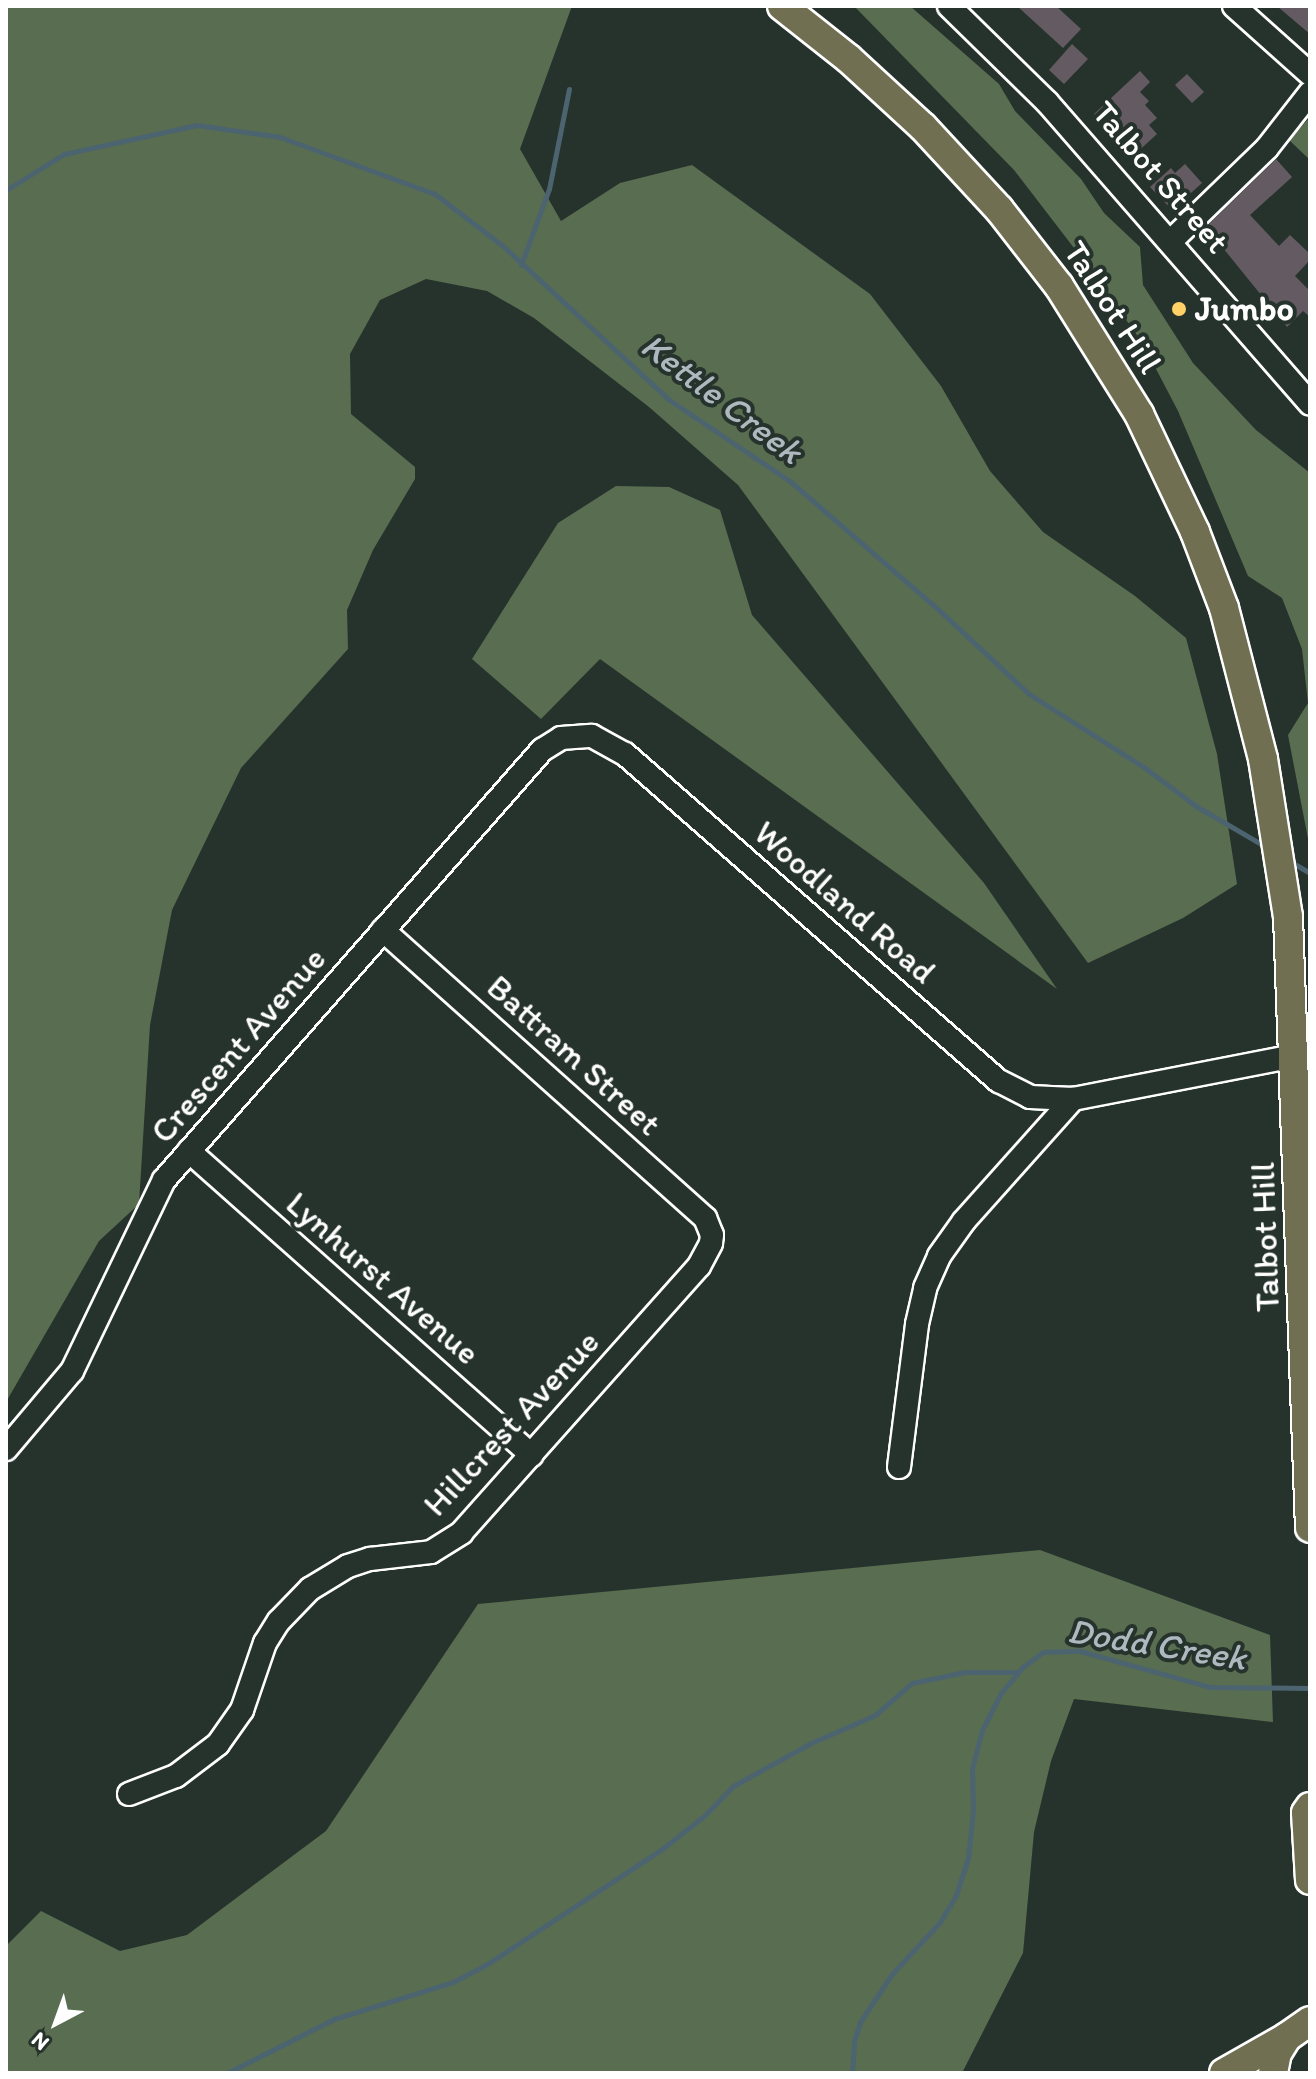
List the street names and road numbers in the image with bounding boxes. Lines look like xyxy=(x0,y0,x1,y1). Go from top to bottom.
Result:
street label: Talbot Street xyxy=(1084,93,1238,261)
street label: Talbot Hill xyxy=(1055,233,1171,381)
street label: Woodland Road xyxy=(746,812,944,992)
street label: Crescent Avenue xyxy=(142,939,334,1151)
street label: Battram Street xyxy=(479,967,669,1143)
street label: Talbot Hill xyxy=(1242,1161,1288,1313)
street label: Lynhurst Avenue xyxy=(278,1183,488,1373)
street label: Hillcrest Avenue xyxy=(415,1322,607,1524)

